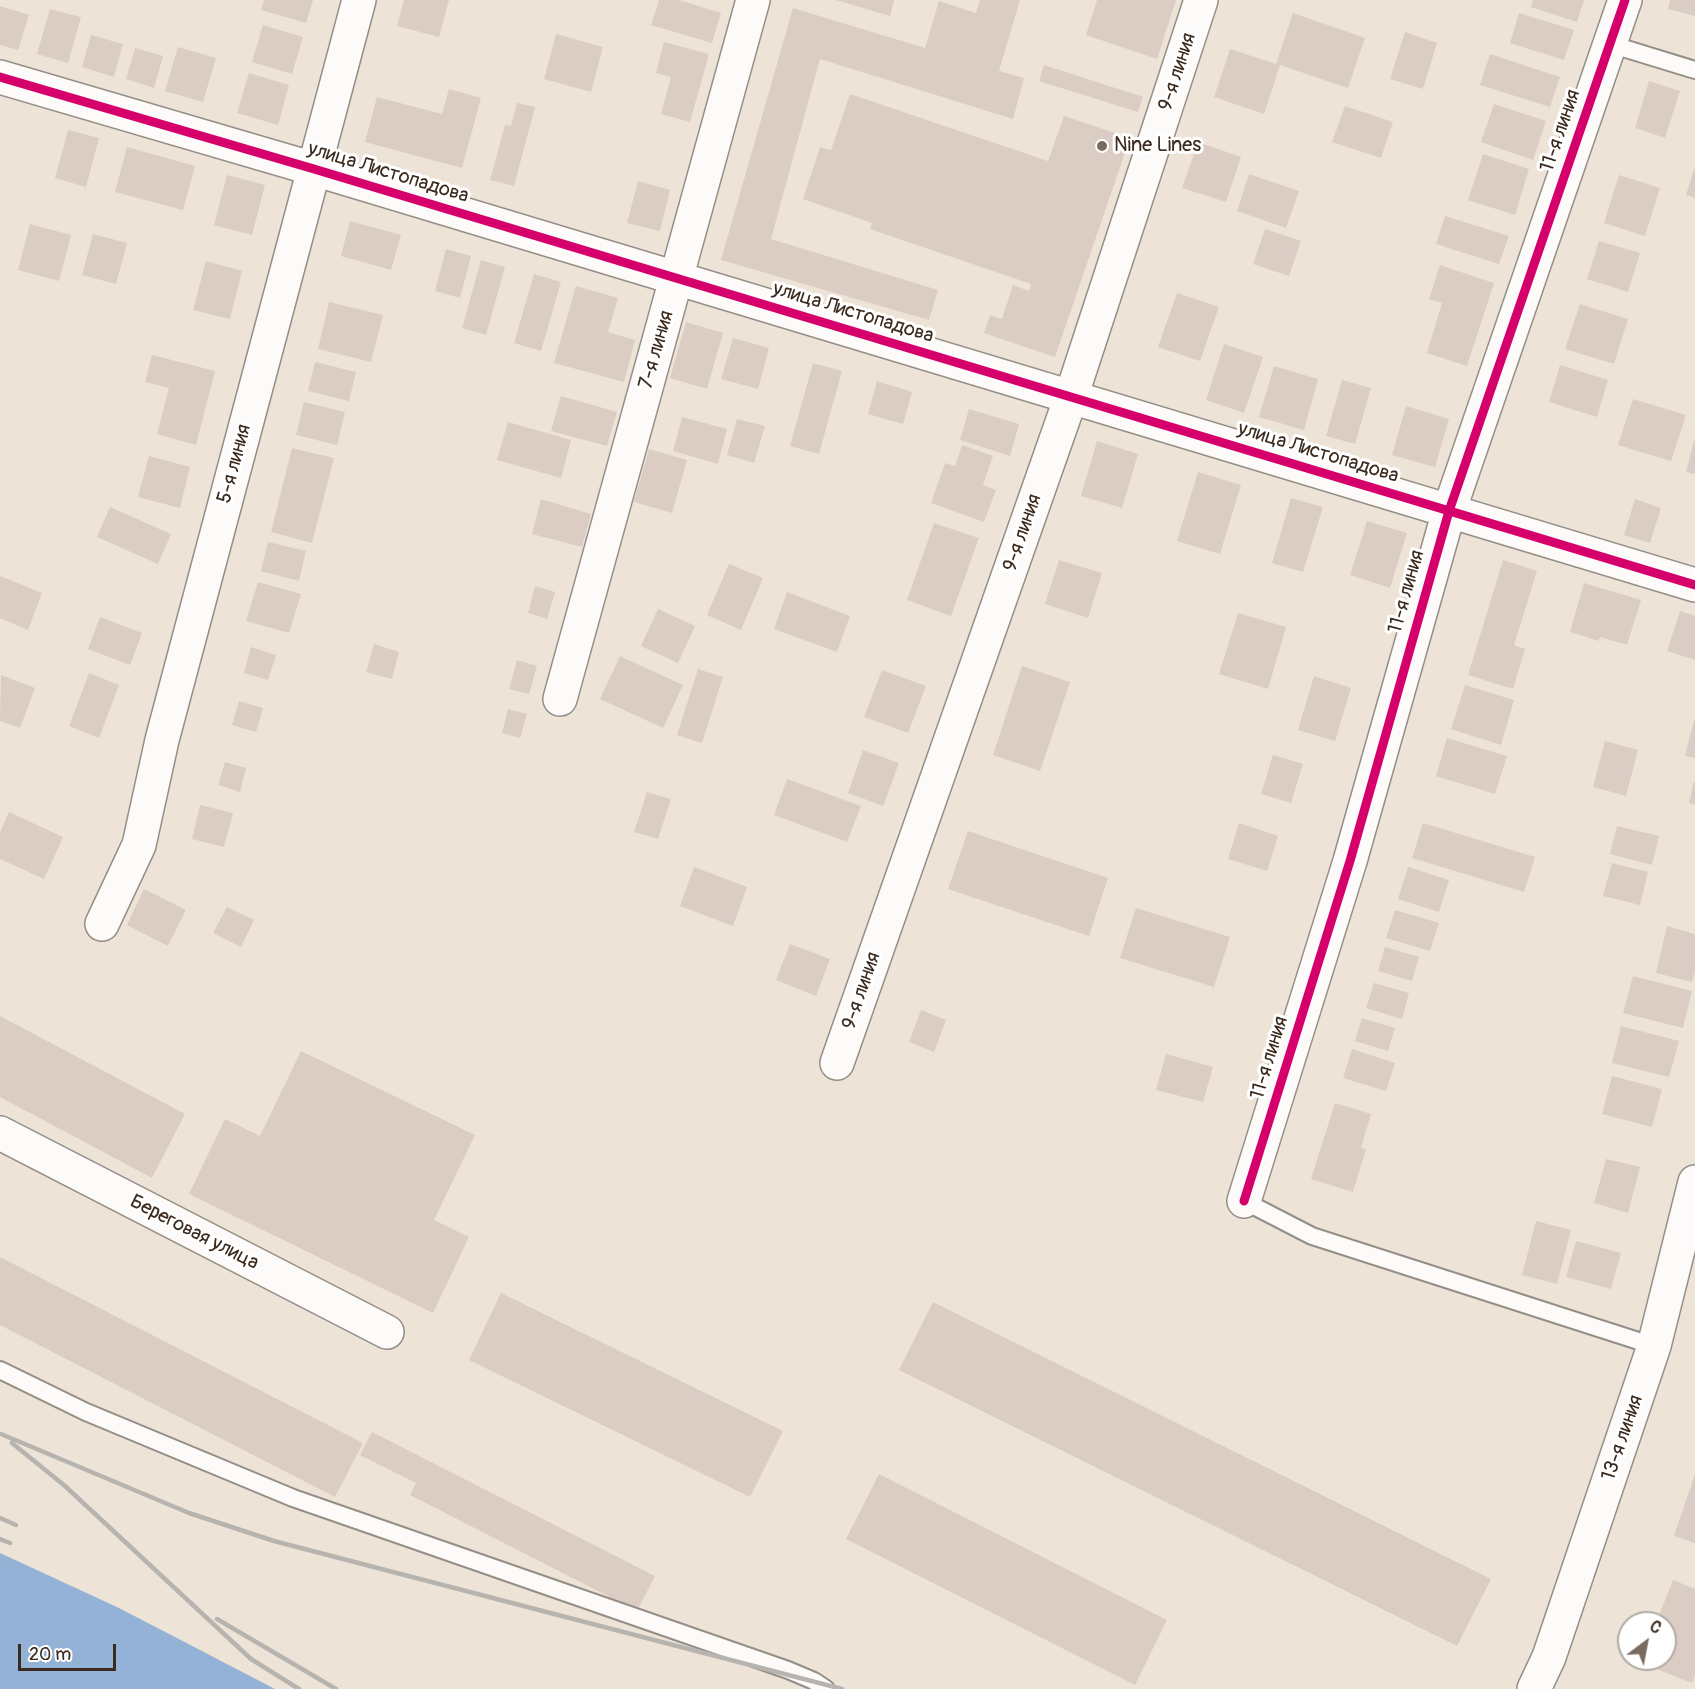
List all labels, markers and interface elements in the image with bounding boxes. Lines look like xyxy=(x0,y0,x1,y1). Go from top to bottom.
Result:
street label: 9-я линия xyxy=(1154,30,1202,114)
street label: 11-я линия xyxy=(1536,87,1586,175)
place label: Nine Lines xyxy=(1114,134,1201,158)
street label: улица Листопадова xyxy=(305,137,471,209)
marker: Nine Lines xyxy=(1095,139,1109,153)
street label: улица Листопадова xyxy=(770,277,936,349)
street label: 7-я линия xyxy=(634,308,680,392)
street label: улица Листопадова xyxy=(1235,417,1401,489)
street label: 5-я линия xyxy=(213,422,257,506)
street label: 9-я линия xyxy=(999,491,1047,575)
street label: 11-я линия xyxy=(1384,548,1430,636)
street label: 9-я линия xyxy=(838,949,886,1033)
street label: 11-я линия xyxy=(1246,1014,1294,1102)
street label: Береговая улица xyxy=(126,1190,262,1276)
street label: 13-я линия xyxy=(1597,1392,1649,1484)
north arrow xyxy=(1617,1611,1677,1671)
text: С xyxy=(1646,1616,1665,1639)
scale bar xyxy=(21,1632,118,1670)
text: 20 m xyxy=(29,1643,71,1666)

